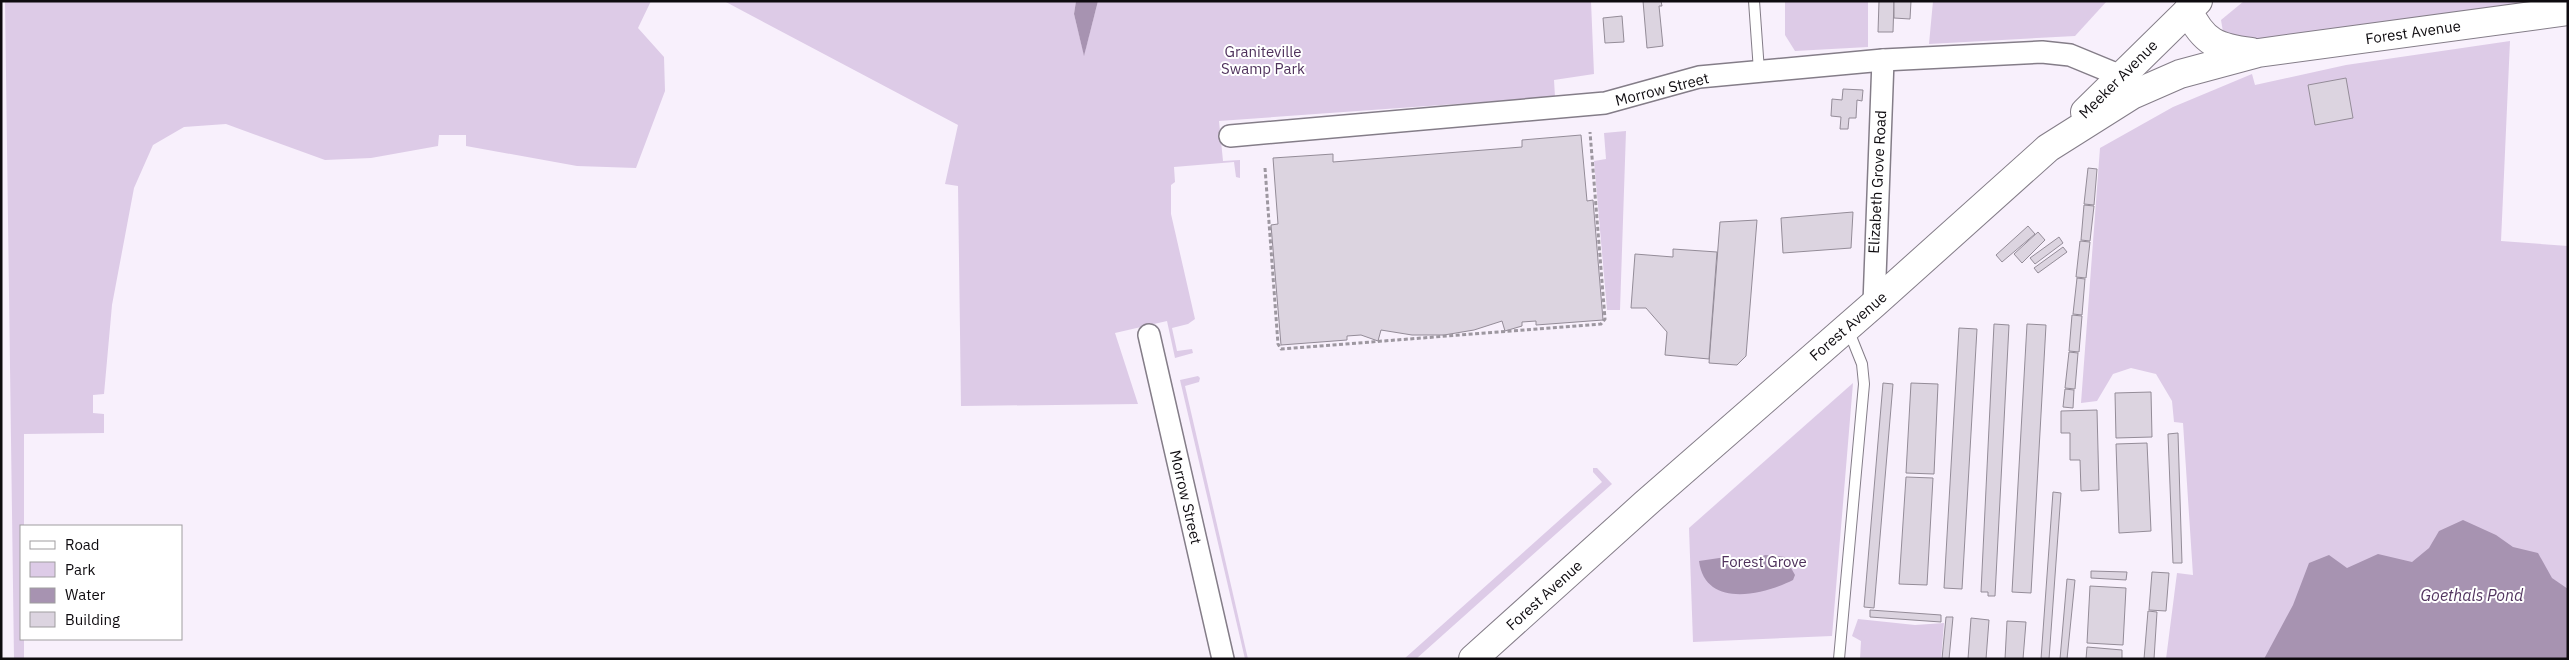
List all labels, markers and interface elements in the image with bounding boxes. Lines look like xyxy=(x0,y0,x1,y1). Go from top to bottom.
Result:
street label: Forest Avenue xyxy=(2364,16,2462,48)
street label: Meeker Avenue xyxy=(2075,36,2161,122)
park label: Graniteville Swamp Park xyxy=(1221,42,1305,78)
street label: Morrow Street xyxy=(1613,68,1711,110)
street label: Elizabeth Grove Road xyxy=(1864,110,1890,254)
street label: Forest Avenue xyxy=(1805,287,1891,365)
street label: Morrow Street xyxy=(1166,448,1206,546)
legend xyxy=(20,525,182,640)
text: Road xyxy=(65,535,100,554)
park label: Forest Grove xyxy=(1721,552,1807,571)
street label: Forest Avenue xyxy=(1502,556,1586,634)
text: Park xyxy=(65,560,95,579)
text: Water xyxy=(65,585,106,604)
water label: Goethals Pond xyxy=(2421,585,2524,605)
text: Building xyxy=(65,610,120,629)

